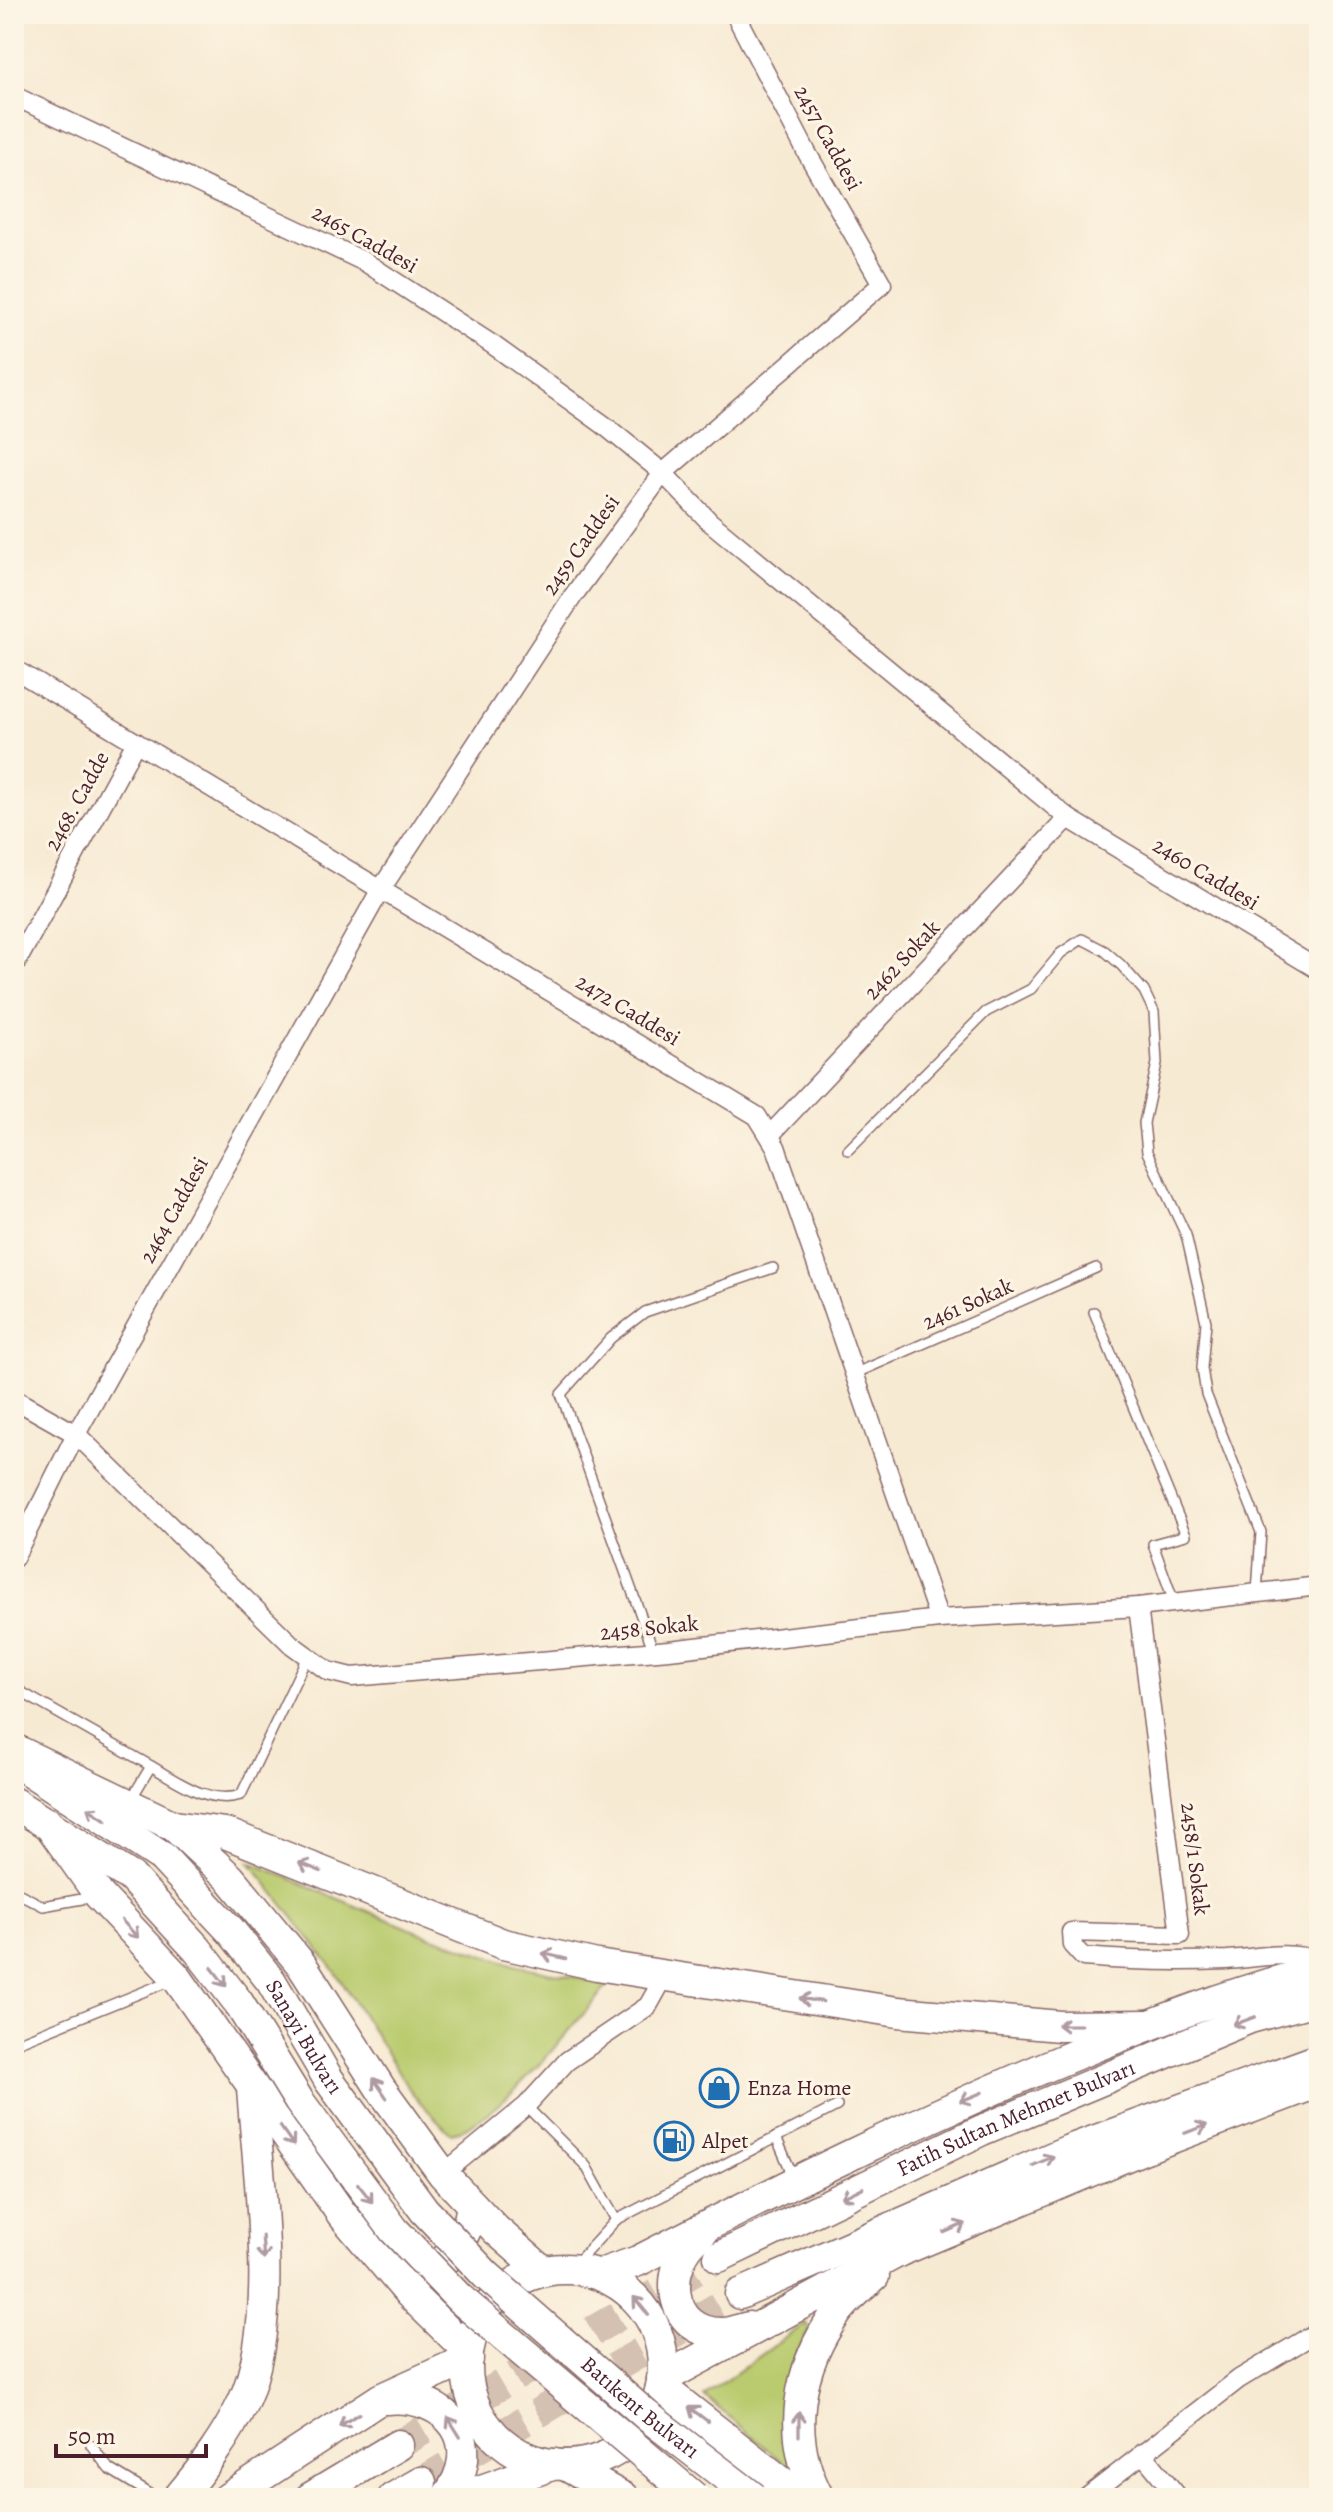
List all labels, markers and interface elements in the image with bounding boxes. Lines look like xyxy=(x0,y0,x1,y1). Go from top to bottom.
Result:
street label: 2457 Caddesi xyxy=(787,80,869,196)
street label: 2465 Caddesi xyxy=(307,198,423,280)
street label: 2459 Caddesi xyxy=(535,489,627,601)
street label: 2468. Cadde xyxy=(37,746,117,856)
street label: 2460 Caddesi xyxy=(1147,830,1265,918)
street label: 2462 Sokak xyxy=(857,913,947,1007)
street label: 2472 Caddesi xyxy=(570,967,686,1053)
street label: 2464 Caddesi xyxy=(132,1151,216,1269)
street label: 2461 Sokak xyxy=(918,1271,1018,1337)
street label: 2458 Sokak xyxy=(598,1608,700,1648)
street label: 2458/1 Sokak xyxy=(1173,1801,1217,1917)
one-way arrow xyxy=(86,1806,108,1823)
one-way arrow xyxy=(298,1859,323,1873)
one-way arrow xyxy=(120,1919,139,1939)
one-way arrow xyxy=(542,1948,568,1963)
one-way arrow xyxy=(211,1966,228,1987)
street label: Sanayi Bulvarı xyxy=(258,1974,350,2100)
one-way arrow xyxy=(798,1992,824,2007)
one-way arrow xyxy=(1232,2015,1257,2029)
one-way arrow xyxy=(1056,2018,1083,2033)
street label: Fatih Sultan Mehmet Bulvarı xyxy=(892,2053,1140,2184)
shop icon: Enza Home xyxy=(698,2067,740,2109)
place label: Enza Home xyxy=(747,2073,851,2103)
one-way arrow xyxy=(372,2077,389,2099)
one-way arrow xyxy=(959,2091,984,2105)
fuel station icon: Alpet xyxy=(653,2120,695,2162)
one-way arrow xyxy=(1183,2121,1208,2135)
one-way arrow xyxy=(279,2124,295,2146)
place label: Alpet xyxy=(701,2126,749,2156)
one-way arrow xyxy=(1030,2153,1054,2168)
one-way arrow xyxy=(356,2182,373,2203)
one-way arrow xyxy=(841,2186,865,2201)
one-way arrow xyxy=(943,2220,967,2234)
one-way arrow xyxy=(255,2234,270,2261)
one-way arrow xyxy=(632,2296,650,2317)
street label: Batıkent Bulvarı xyxy=(574,2350,705,2466)
one-way arrow xyxy=(688,2405,709,2422)
scale bar xyxy=(56,2408,206,2458)
one-way arrow xyxy=(338,2411,360,2428)
one-way arrow xyxy=(791,2411,807,2438)
one-way arrow xyxy=(445,2416,461,2439)
text: 50 m xyxy=(68,2420,116,2452)

